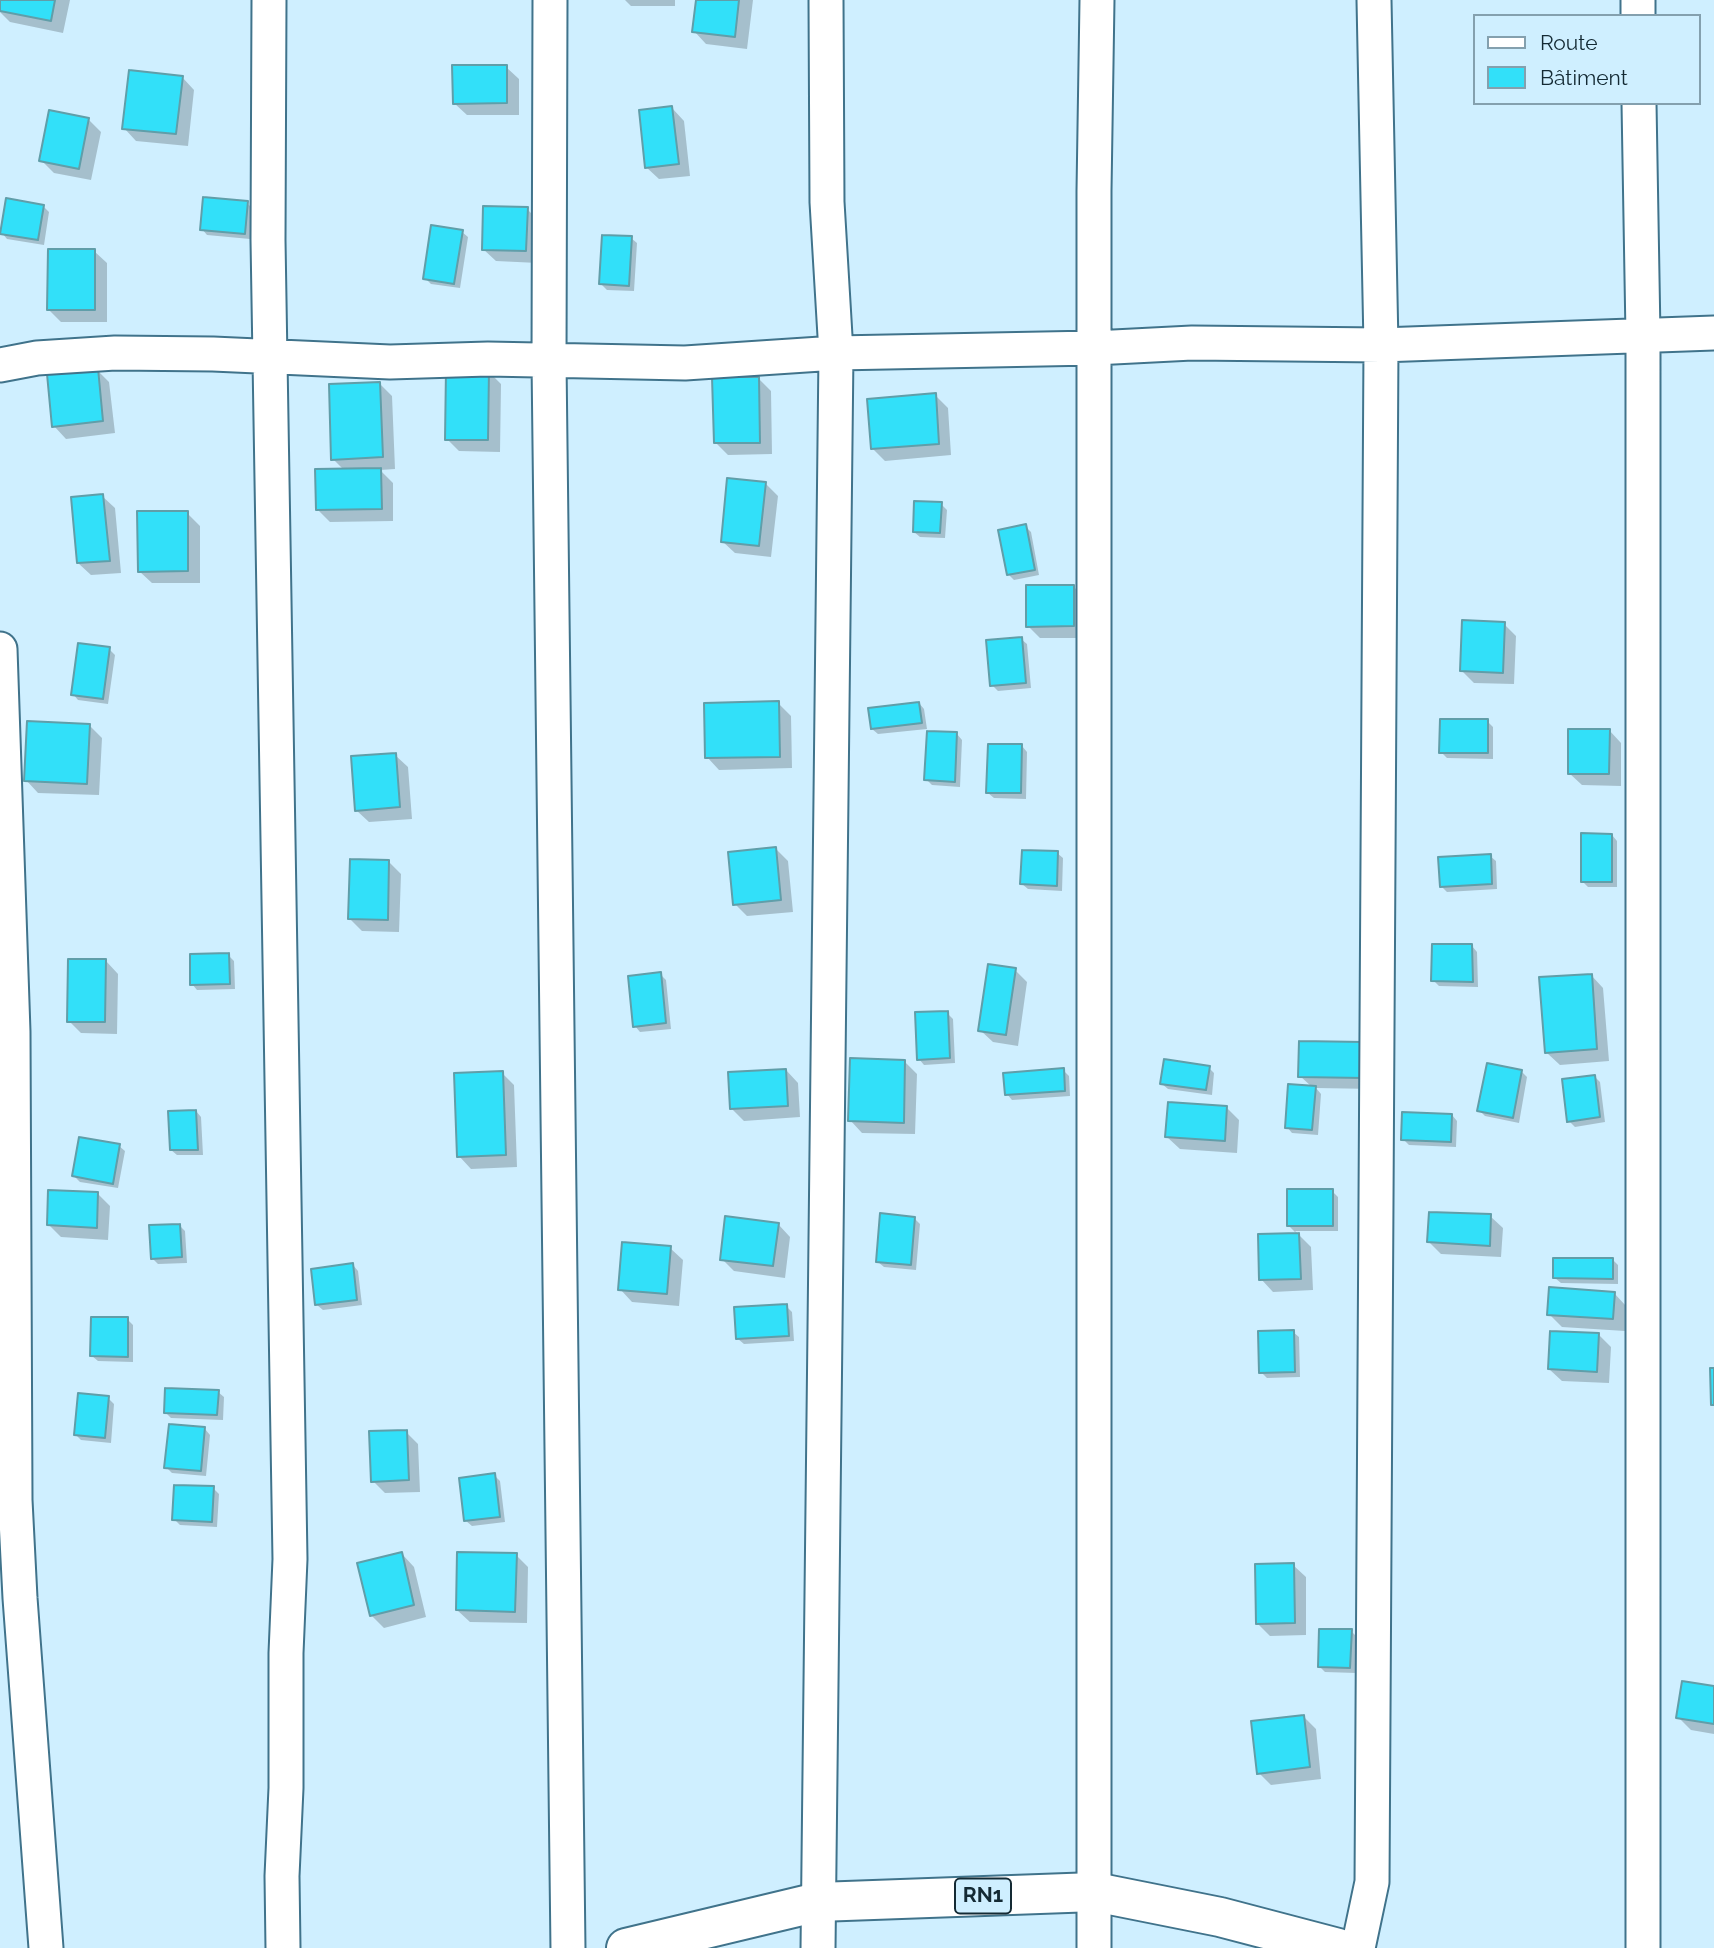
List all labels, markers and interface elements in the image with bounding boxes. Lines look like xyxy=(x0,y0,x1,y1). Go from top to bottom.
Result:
legend xyxy=(1472,14,1700,105)
text: Route xyxy=(1540,30,1598,55)
text: Bâtiment xyxy=(1540,65,1628,90)
road number: RN1 xyxy=(955,1878,1011,1913)

